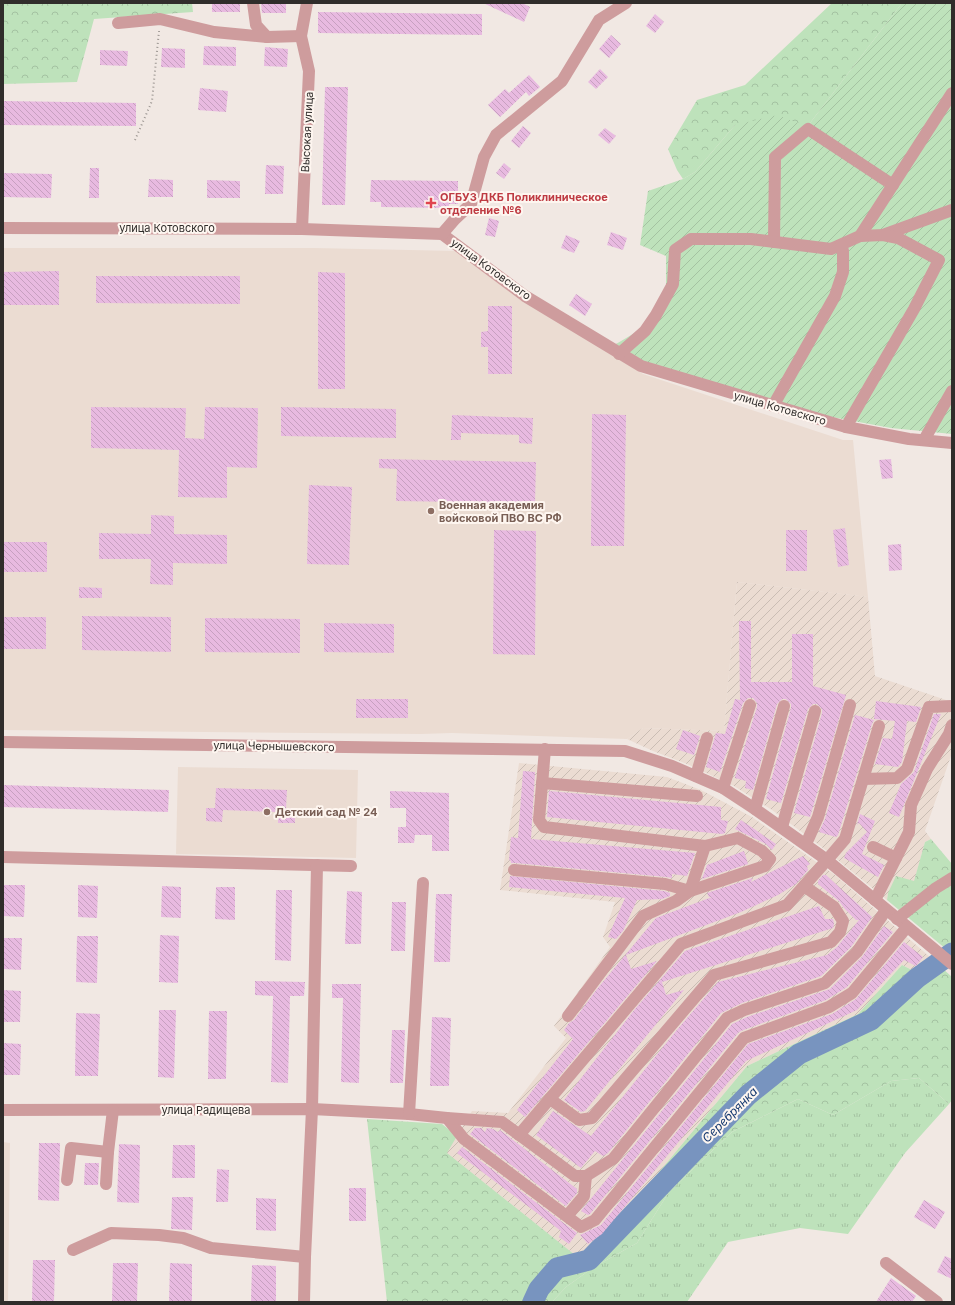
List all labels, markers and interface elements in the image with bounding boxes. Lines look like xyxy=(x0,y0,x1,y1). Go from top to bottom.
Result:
street label: Высокая улица xyxy=(298,91,316,173)
place label: ОГБУЗ ДКБ Поликлиническое отделение №6 xyxy=(440,190,608,217)
marker: ОГБУЗ ДКБ Поликлиническое отделение №6 xyxy=(425,197,437,209)
street label: улица Котовского xyxy=(119,221,215,235)
street label: улица Котовского xyxy=(448,235,534,303)
street label: улица Котовского xyxy=(732,388,828,428)
place label: Военная академия войсковой ПВО ВС РФ xyxy=(439,498,562,525)
marker: Военная академия войсковой ПВО ВС РФ xyxy=(426,506,436,516)
street label: улица Чернышевского xyxy=(213,738,335,754)
place label: Детский сад № 24 xyxy=(275,805,377,819)
marker: Детский сад № 24 xyxy=(262,807,272,817)
water label: Серебрянка xyxy=(699,1084,760,1145)
street label: улица Радищева xyxy=(162,1103,250,1117)

